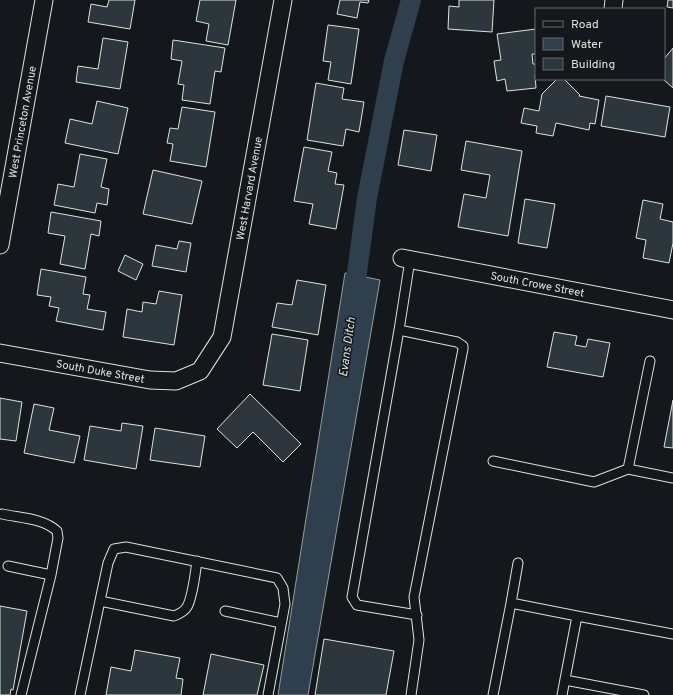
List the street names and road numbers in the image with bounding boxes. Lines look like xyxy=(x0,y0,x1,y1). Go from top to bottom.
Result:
street label: West Princeton Avenue xyxy=(6,65,40,179)
street label: West Harvard Avenue xyxy=(234,136,266,241)
street label: South Crowe Street xyxy=(489,269,585,301)
street label: South Duke Street xyxy=(55,357,146,387)

